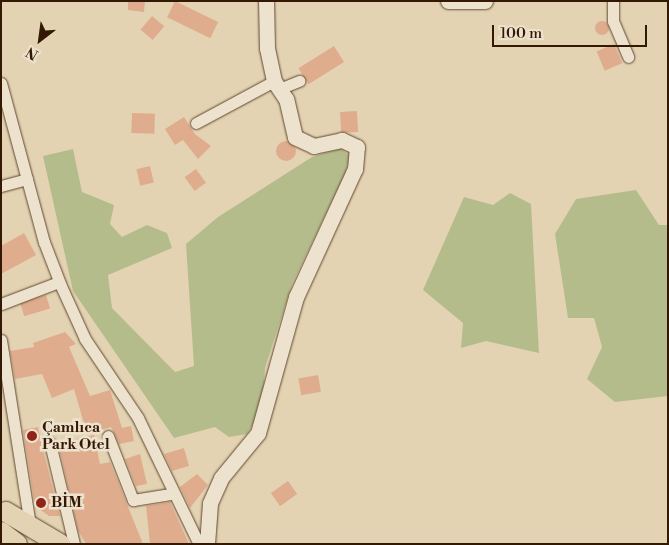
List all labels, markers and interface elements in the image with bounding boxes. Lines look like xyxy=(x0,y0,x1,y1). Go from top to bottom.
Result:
north arrow xyxy=(15,15,65,65)
scale bar xyxy=(494,15,649,47)
text: 100 m xyxy=(500,24,542,43)
text: N xyxy=(23,42,42,64)
place label: Çamlıca Park Otel xyxy=(42,418,110,453)
marker: Çamlıca Park Otel xyxy=(26,430,38,442)
place label: BİM xyxy=(51,494,82,512)
marker: BİM xyxy=(35,497,47,509)

